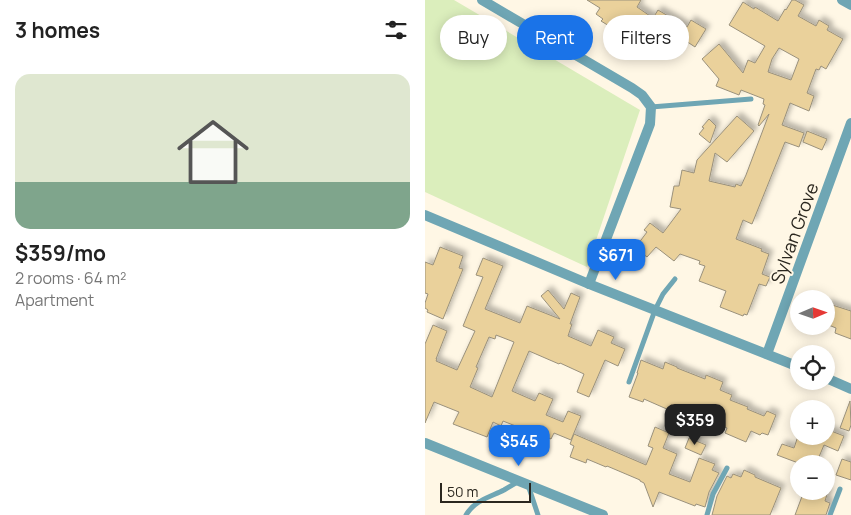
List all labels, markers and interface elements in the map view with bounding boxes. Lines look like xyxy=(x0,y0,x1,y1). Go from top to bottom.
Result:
chip: Buy xyxy=(440,15,507,60)
chip: Rent xyxy=(517,15,593,60)
chip: Filters xyxy=(603,15,689,60)
text: 3 homes xyxy=(15,16,100,44)
icon: filters xyxy=(382,16,410,44)
icon: home xyxy=(168,107,258,197)
street label: Sylvan Grove xyxy=(765,179,823,287)
pin: $671 xyxy=(586,238,646,281)
text: $359/mo xyxy=(15,239,106,267)
text: $671 xyxy=(598,244,634,266)
text: 2 rooms · 64 m² xyxy=(15,267,126,289)
text: Apartment xyxy=(15,289,94,311)
north arrow xyxy=(790,290,835,335)
map controls xyxy=(790,290,835,500)
button: locate xyxy=(790,345,835,390)
button: + xyxy=(790,400,835,445)
pin: $359 xyxy=(665,404,725,446)
text: $359 xyxy=(676,409,714,431)
pin: $545 xyxy=(489,424,549,467)
text: $545 xyxy=(500,430,538,452)
button: − xyxy=(790,455,835,500)
scale bar xyxy=(440,480,531,503)
text: 50 m xyxy=(447,482,478,501)

